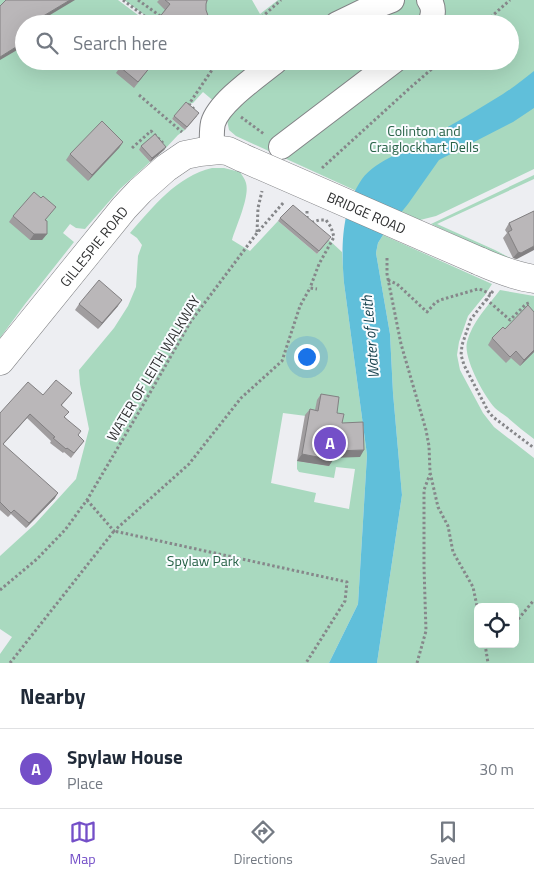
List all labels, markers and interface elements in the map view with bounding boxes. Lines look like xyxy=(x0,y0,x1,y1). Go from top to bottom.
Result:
search box xyxy=(15,15,519,70)
text: Search here xyxy=(73,28,167,57)
icon: search xyxy=(33,29,61,57)
park label: Colinton and Craiglockhart Dells xyxy=(369,120,479,157)
street label: BRIDGE ROAD xyxy=(324,186,410,238)
street label: GILLESPIE ROAD xyxy=(54,201,132,291)
street label: WATER OF LEITH WALKWAY xyxy=(101,291,205,445)
water label: Water of Leith xyxy=(355,294,385,379)
your location xyxy=(294,344,320,370)
pin: A xyxy=(314,424,346,462)
park label: Spylaw Park xyxy=(167,550,239,571)
map controls xyxy=(474,603,519,648)
button: locate xyxy=(474,603,519,648)
text: Nearby xyxy=(20,680,85,712)
text: Spylaw House xyxy=(67,742,183,771)
text: A xyxy=(31,757,41,781)
text: 30 m xyxy=(479,757,514,781)
text: Place xyxy=(67,771,103,795)
tab: Map xyxy=(69,818,97,869)
tab: Directions xyxy=(234,818,293,869)
tab: Saved xyxy=(430,818,466,869)

